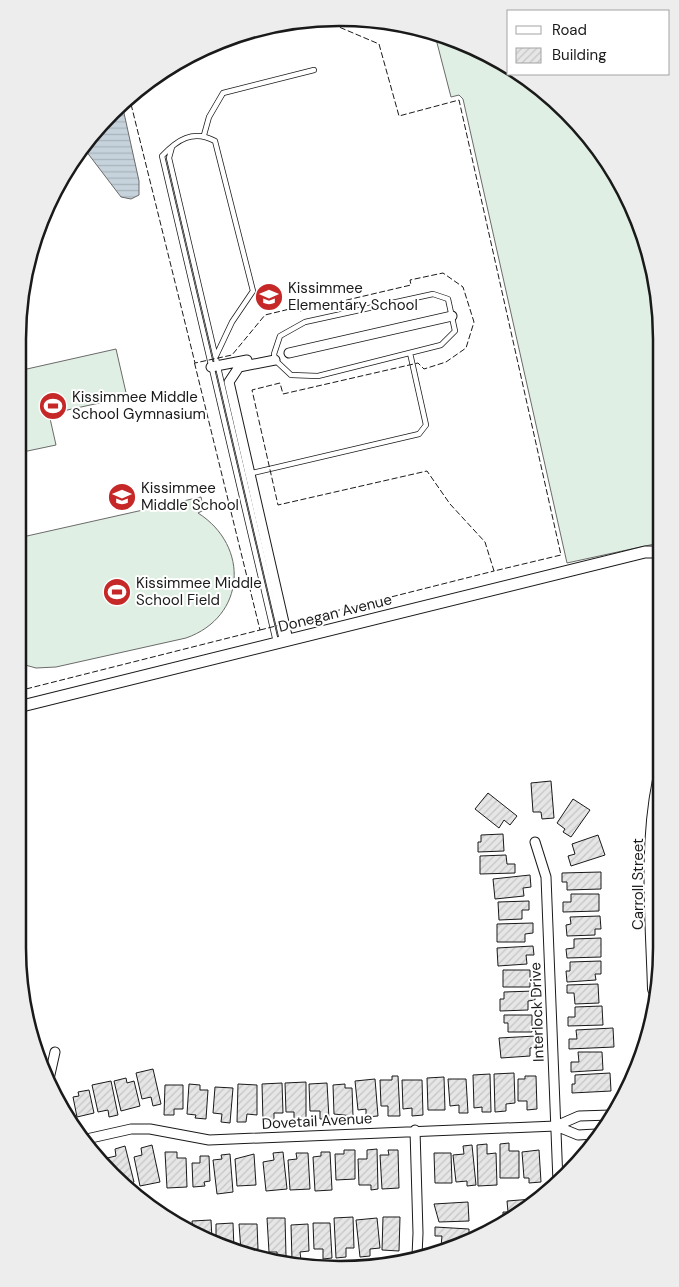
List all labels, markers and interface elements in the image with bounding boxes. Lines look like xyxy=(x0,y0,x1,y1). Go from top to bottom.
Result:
legend xyxy=(507,10,669,75)
text: Road xyxy=(552,20,587,40)
text: Building xyxy=(552,45,607,65)
place label: Kissimmee Elementary School xyxy=(288,278,418,315)
school or university icon: Kissimmee Elementary School xyxy=(254,282,284,312)
place label: Kissimmee Middle School Gymnasium xyxy=(72,387,206,424)
sports icon: Kissimmee Middle School Gymnasium xyxy=(38,391,68,421)
place label: Kissimmee Middle School xyxy=(141,478,239,515)
school or university icon: Kissimmee Middle School xyxy=(107,482,137,512)
place label: Kissimmee Middle School Field xyxy=(136,573,262,610)
sports icon: Kissimmee Middle School Field xyxy=(102,577,132,607)
street label: Donegan Avenue xyxy=(276,589,394,637)
street label: Carroll Street xyxy=(628,838,648,930)
street label: Interlock Drive xyxy=(525,962,549,1062)
street label: Dovetail Avenue xyxy=(261,1108,373,1134)

